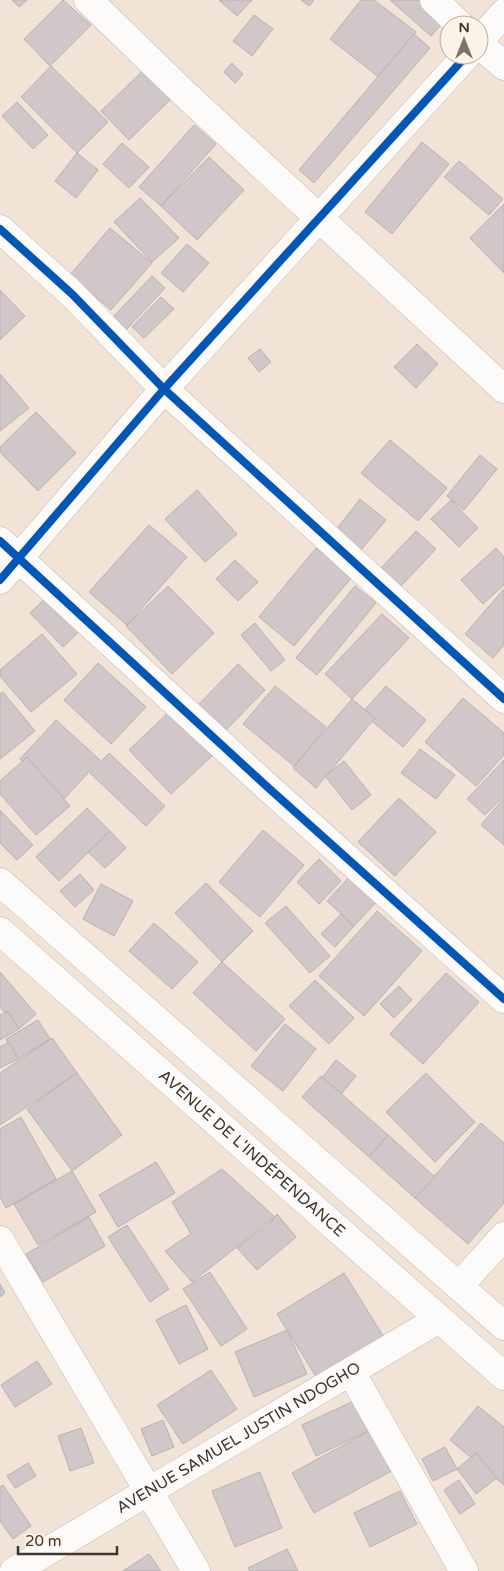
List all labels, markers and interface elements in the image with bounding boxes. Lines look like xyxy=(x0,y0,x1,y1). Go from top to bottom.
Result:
north arrow xyxy=(439,15,489,65)
text: N xyxy=(458,19,470,36)
street label: AVENUE DE L'INDÉPENDANCE xyxy=(154,1066,349,1241)
street label: AVENUE SAMUEL JUSTIN NDOGHO xyxy=(113,1358,364,1518)
scale bar xyxy=(18,1524,116,1556)
text: 20 m xyxy=(25,1532,62,1550)

